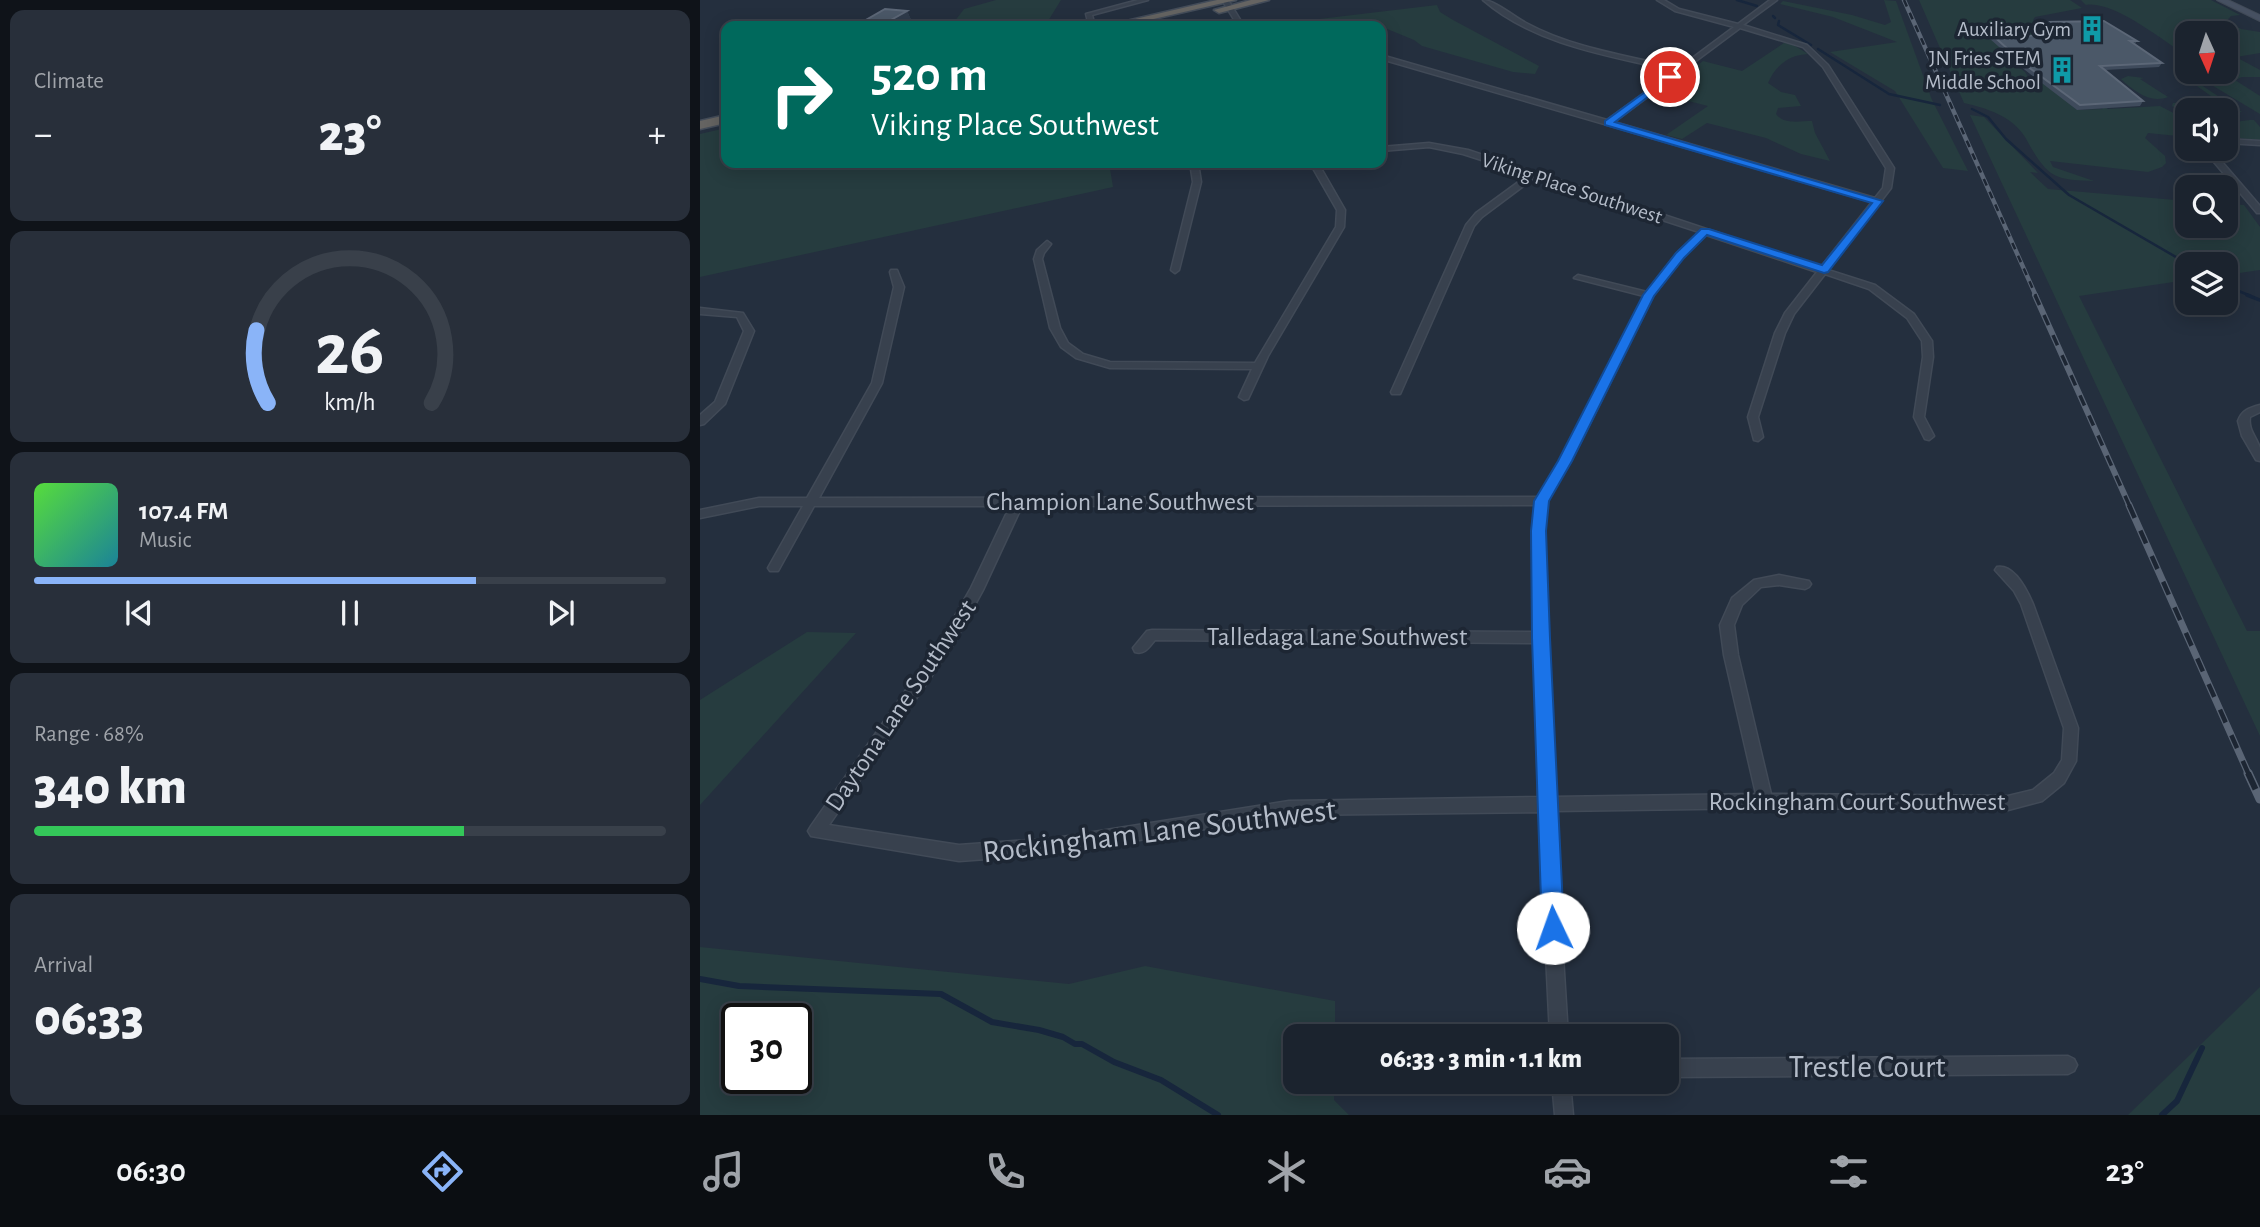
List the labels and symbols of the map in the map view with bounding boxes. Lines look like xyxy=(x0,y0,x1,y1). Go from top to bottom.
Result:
building icon: Auxiliary Gym xyxy=(2077,14,2107,44)
place label: Auxiliary Gym xyxy=(1957,19,2071,40)
north arrow xyxy=(2175,21,2238,84)
pin xyxy=(1640,47,1700,107)
place label: JN Fries STEM Middle School xyxy=(1925,48,2041,93)
building icon: JN Fries STEM Middle School xyxy=(2047,55,2077,85)
street label: Viking Place Southwest xyxy=(1479,149,1665,228)
street label: Champion Lane Southwest xyxy=(986,489,1254,515)
street label: Daytona Lane Southwest xyxy=(821,595,981,816)
street label: Talledaga Lane Southwest xyxy=(1207,624,1467,650)
street label: Rockingham Court Southwest xyxy=(1709,789,2005,815)
street label: Rockingham Lane Southwest xyxy=(980,793,1338,869)
position arrow xyxy=(1516,891,1590,965)
speed limit sign: 30 xyxy=(721,1003,812,1094)
street label: Trestle Court xyxy=(1789,1051,1945,1083)

